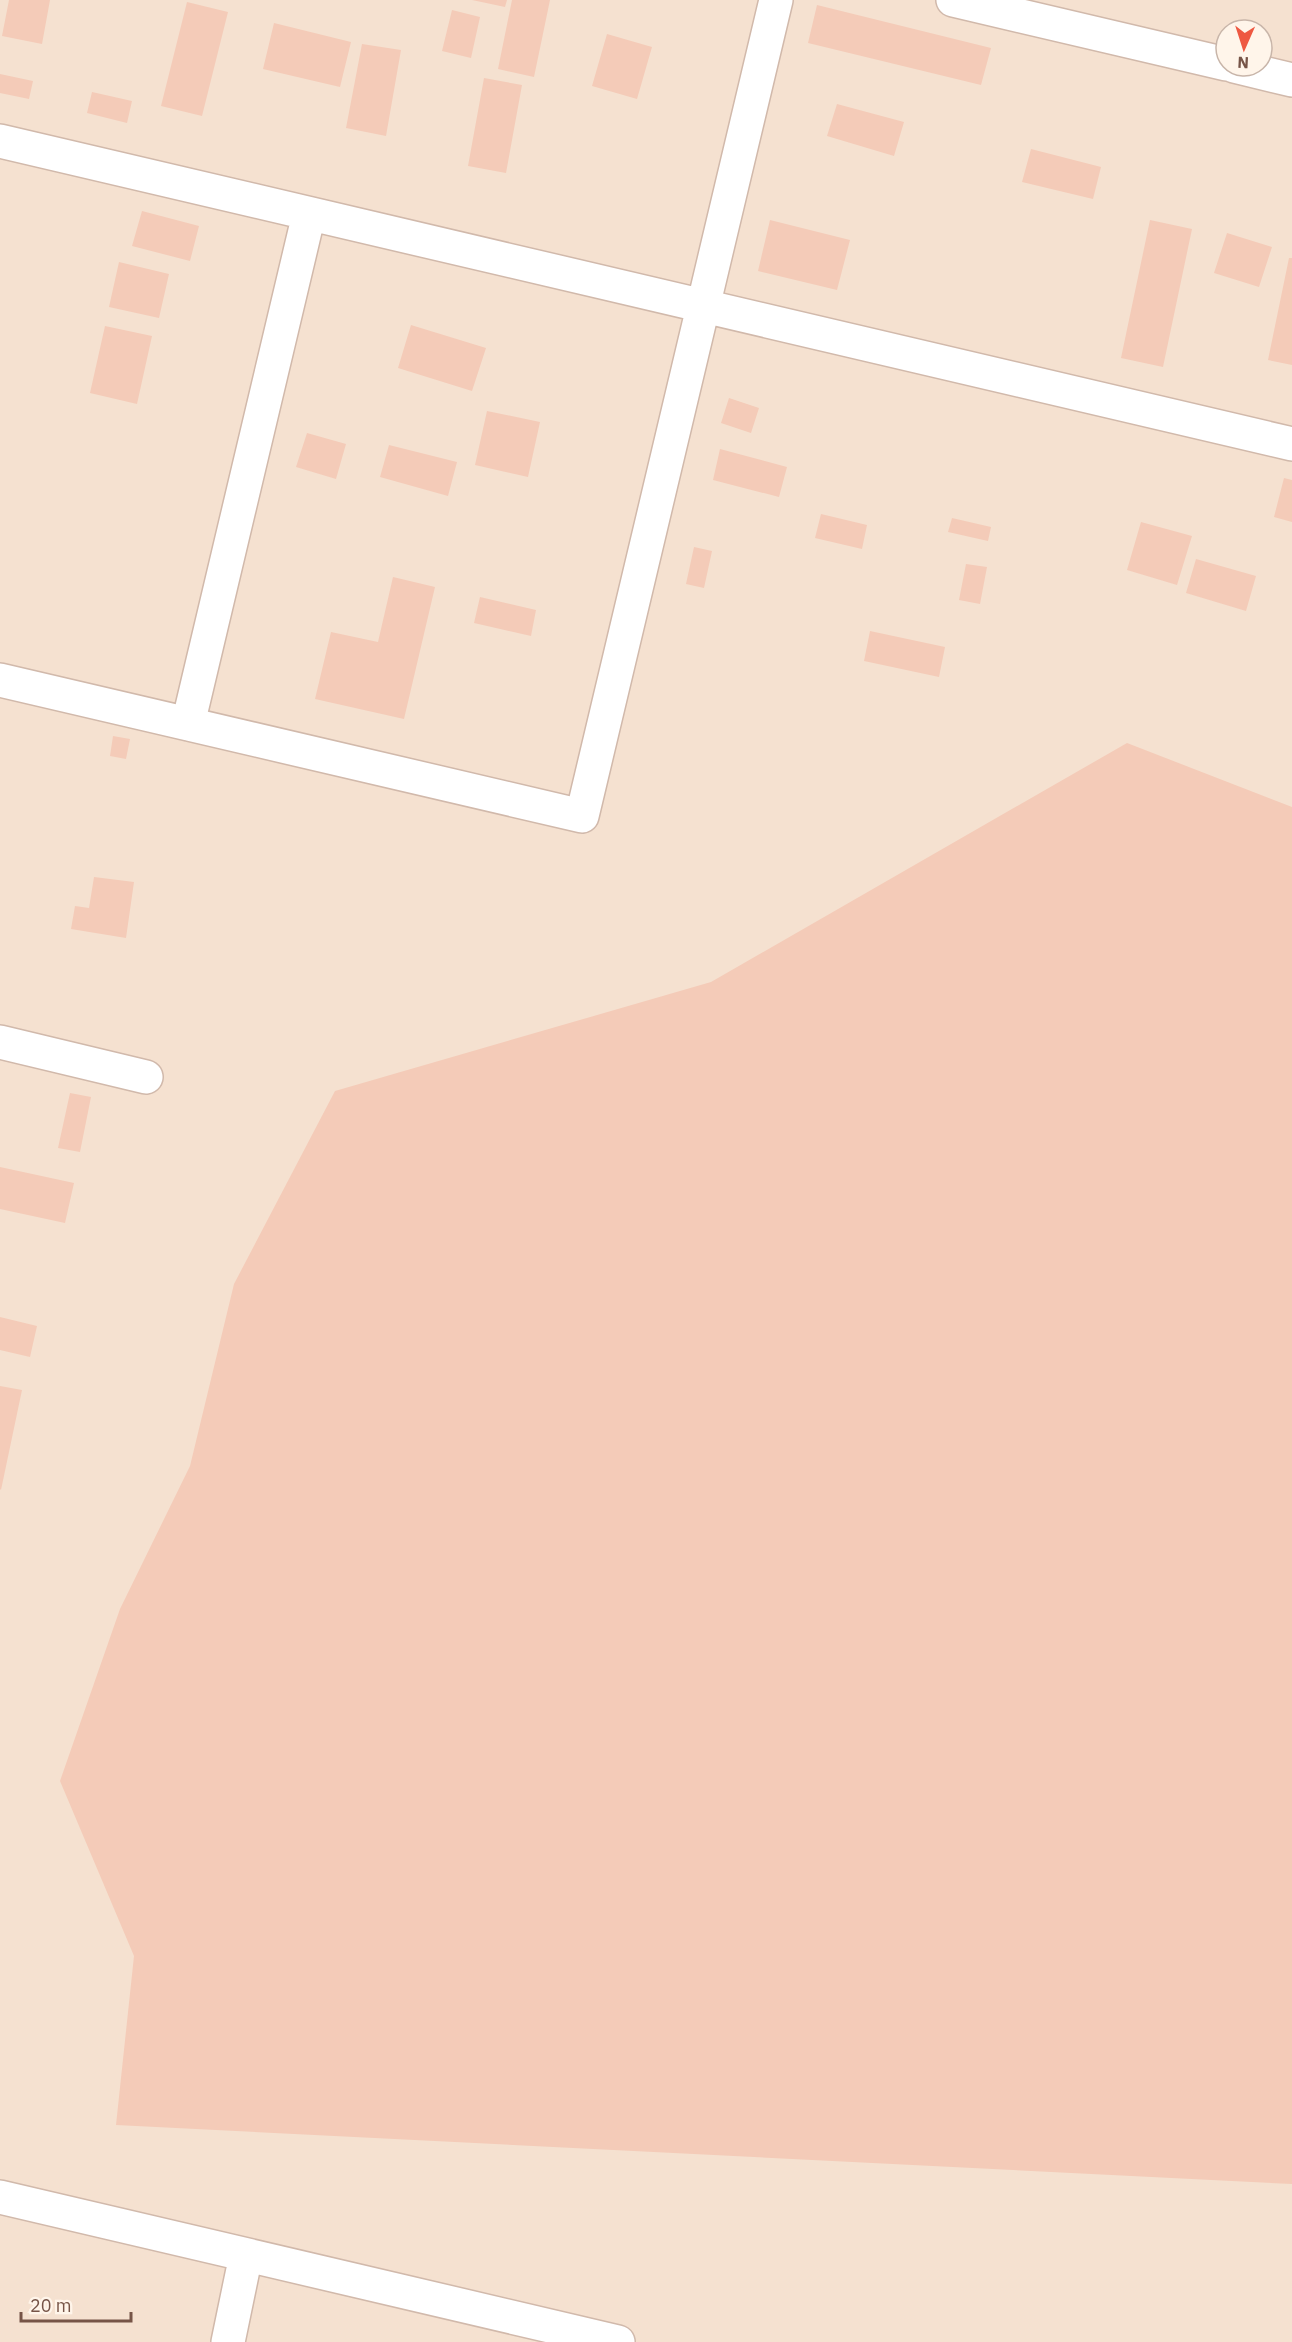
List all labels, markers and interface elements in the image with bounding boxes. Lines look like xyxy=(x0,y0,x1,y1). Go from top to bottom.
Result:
north arrow xyxy=(1214,18,1274,78)
text: N xyxy=(1237,53,1250,73)
scale bar xyxy=(21,2285,130,2323)
text: 20 m xyxy=(30,2294,72,2317)

